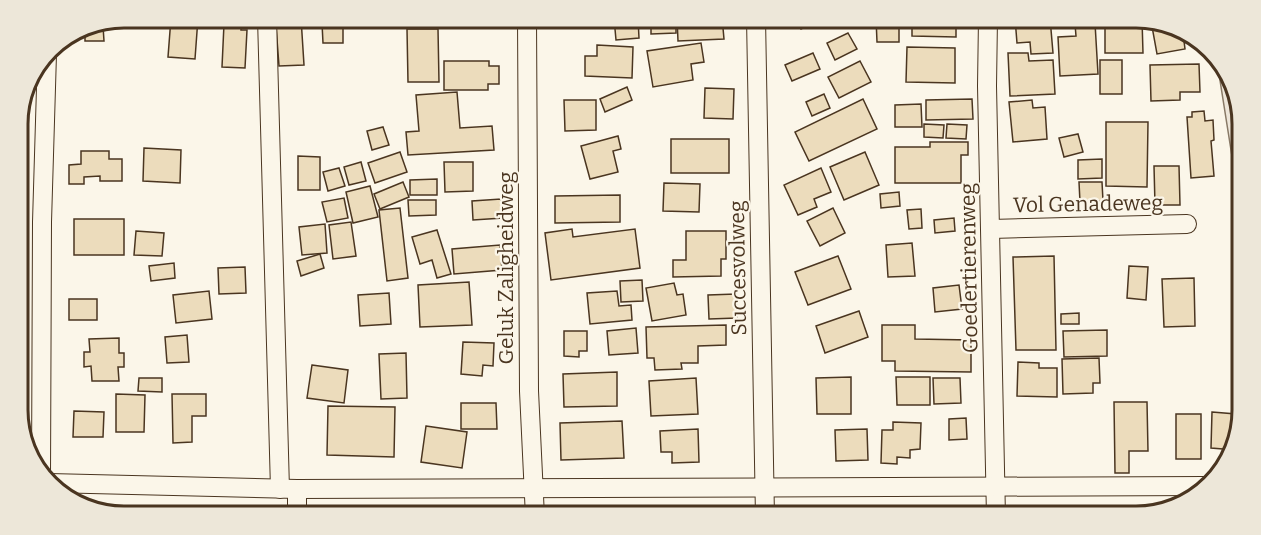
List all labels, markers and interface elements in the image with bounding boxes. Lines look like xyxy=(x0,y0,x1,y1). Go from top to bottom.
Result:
street label: Geluk Zaligheidweg xyxy=(493,171,519,364)
street label: Goedertierenweg xyxy=(955,182,983,353)
street label: Vol Genadeweg xyxy=(1013,190,1164,218)
street label: Succesvolweg xyxy=(724,200,752,336)

